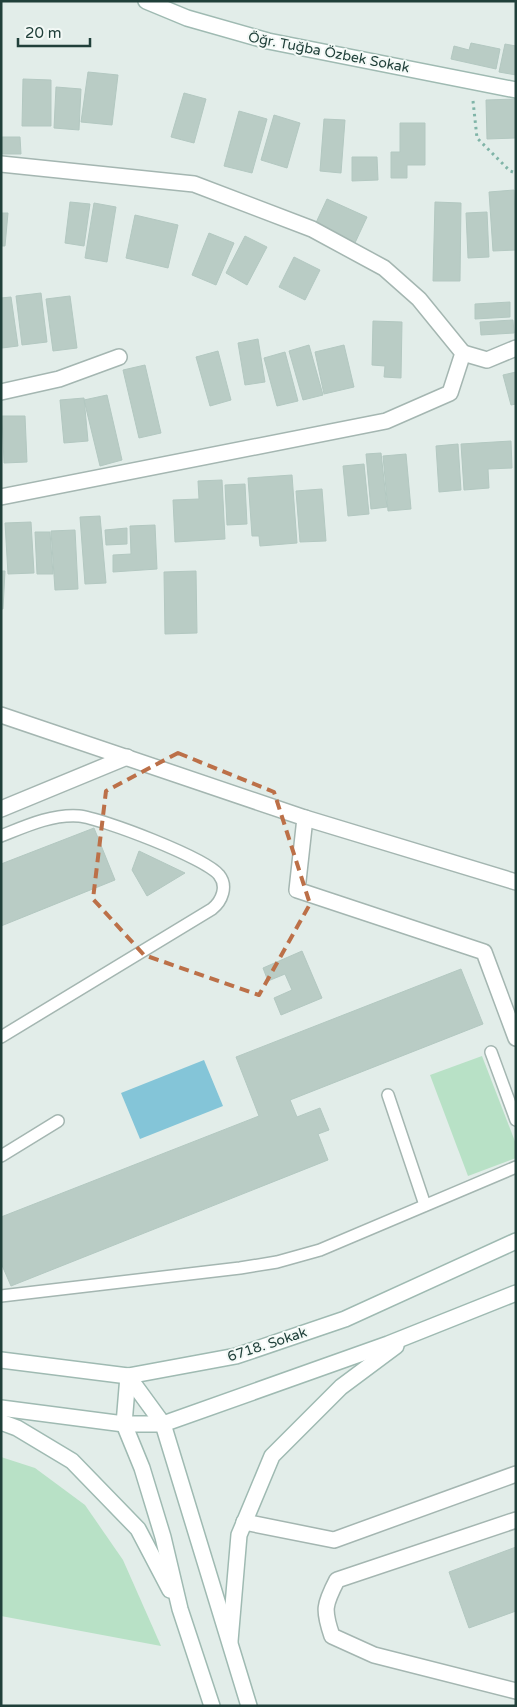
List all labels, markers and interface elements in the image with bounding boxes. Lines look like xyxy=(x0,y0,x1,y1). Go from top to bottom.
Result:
scale bar xyxy=(18,15,90,47)
text: 20 m xyxy=(25,24,62,42)
street label: Öğr. Tuğba Özbek Sokak xyxy=(247,28,411,77)
street label: 6718. Sokak xyxy=(225,1324,309,1365)

